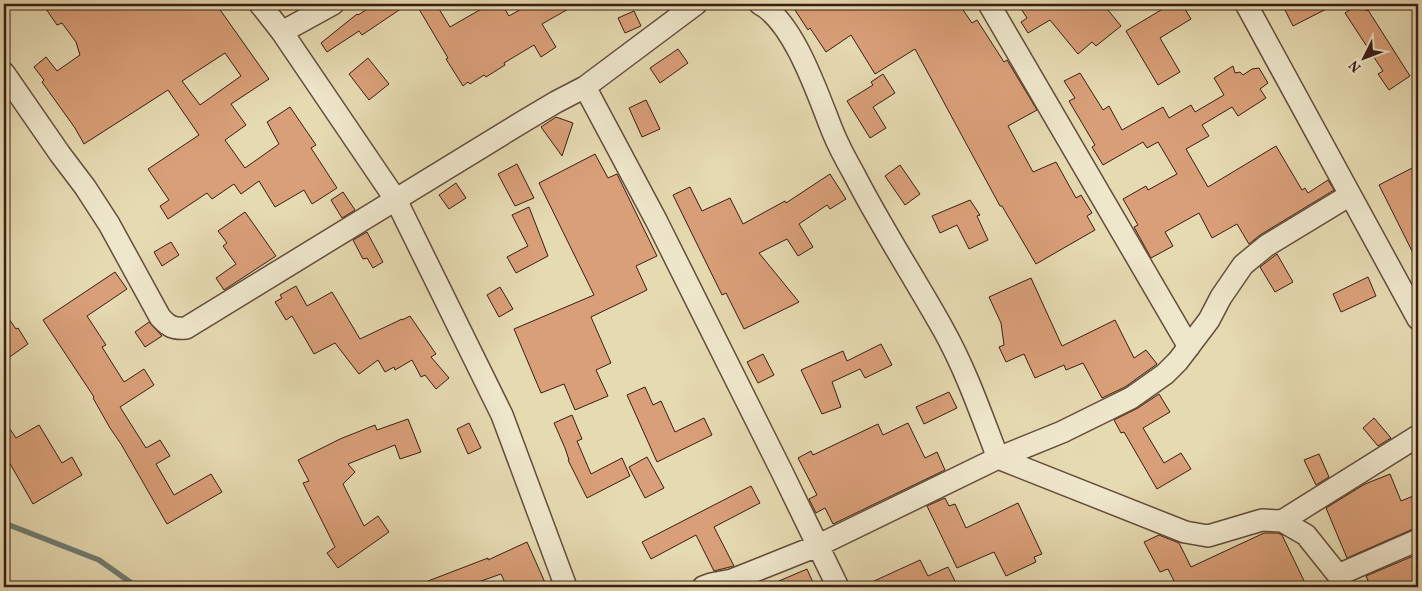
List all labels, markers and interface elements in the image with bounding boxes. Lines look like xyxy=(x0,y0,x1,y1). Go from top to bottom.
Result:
north arrow xyxy=(1340,32,1390,82)
text: N xyxy=(1345,56,1366,76)

